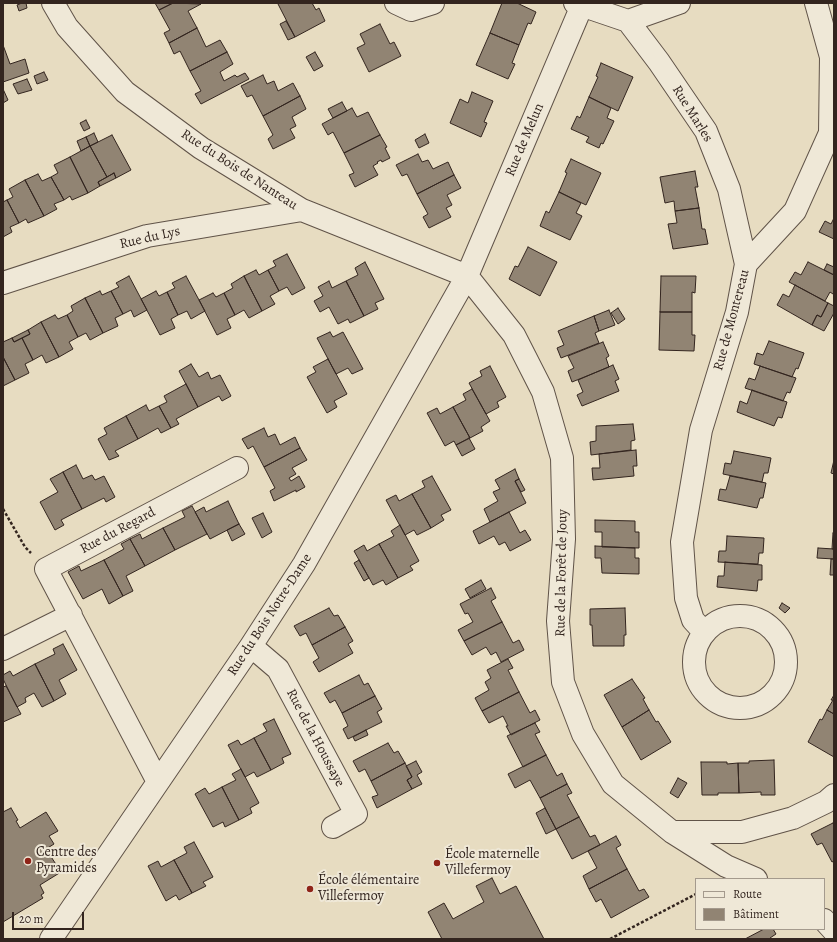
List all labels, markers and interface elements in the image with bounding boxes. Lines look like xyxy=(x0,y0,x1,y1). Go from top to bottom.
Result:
street label: Rue Marles xyxy=(668,83,716,145)
street label: Rue de Melun xyxy=(502,101,548,179)
street label: Rue du Bois de Nanteau xyxy=(178,126,300,214)
street label: Rue du Lys xyxy=(118,223,182,253)
street label: Rue de Montereau xyxy=(710,268,754,372)
street label: Rue du Regard xyxy=(77,504,159,558)
street label: Rue de la Forêt de Jouy xyxy=(552,509,572,637)
street label: Rue du Bois Notre-Dame xyxy=(224,551,316,679)
street label: Rue de la Houssaye xyxy=(282,686,348,790)
place label: Centre des Pyramides xyxy=(36,845,97,878)
place label: École maternelle Villefermoy xyxy=(445,847,540,880)
marker: Centre des Pyramides xyxy=(23,856,33,866)
marker: École maternelle Villefermoy xyxy=(432,858,442,868)
place label: École élémentaire Villefermoy xyxy=(318,873,419,906)
legend xyxy=(695,878,825,930)
marker: École élémentaire Villefermoy xyxy=(305,884,315,894)
text: Route xyxy=(733,886,762,902)
scale bar xyxy=(14,904,86,930)
text: Bâtiment xyxy=(733,906,779,922)
text: 20 m xyxy=(19,911,43,927)

